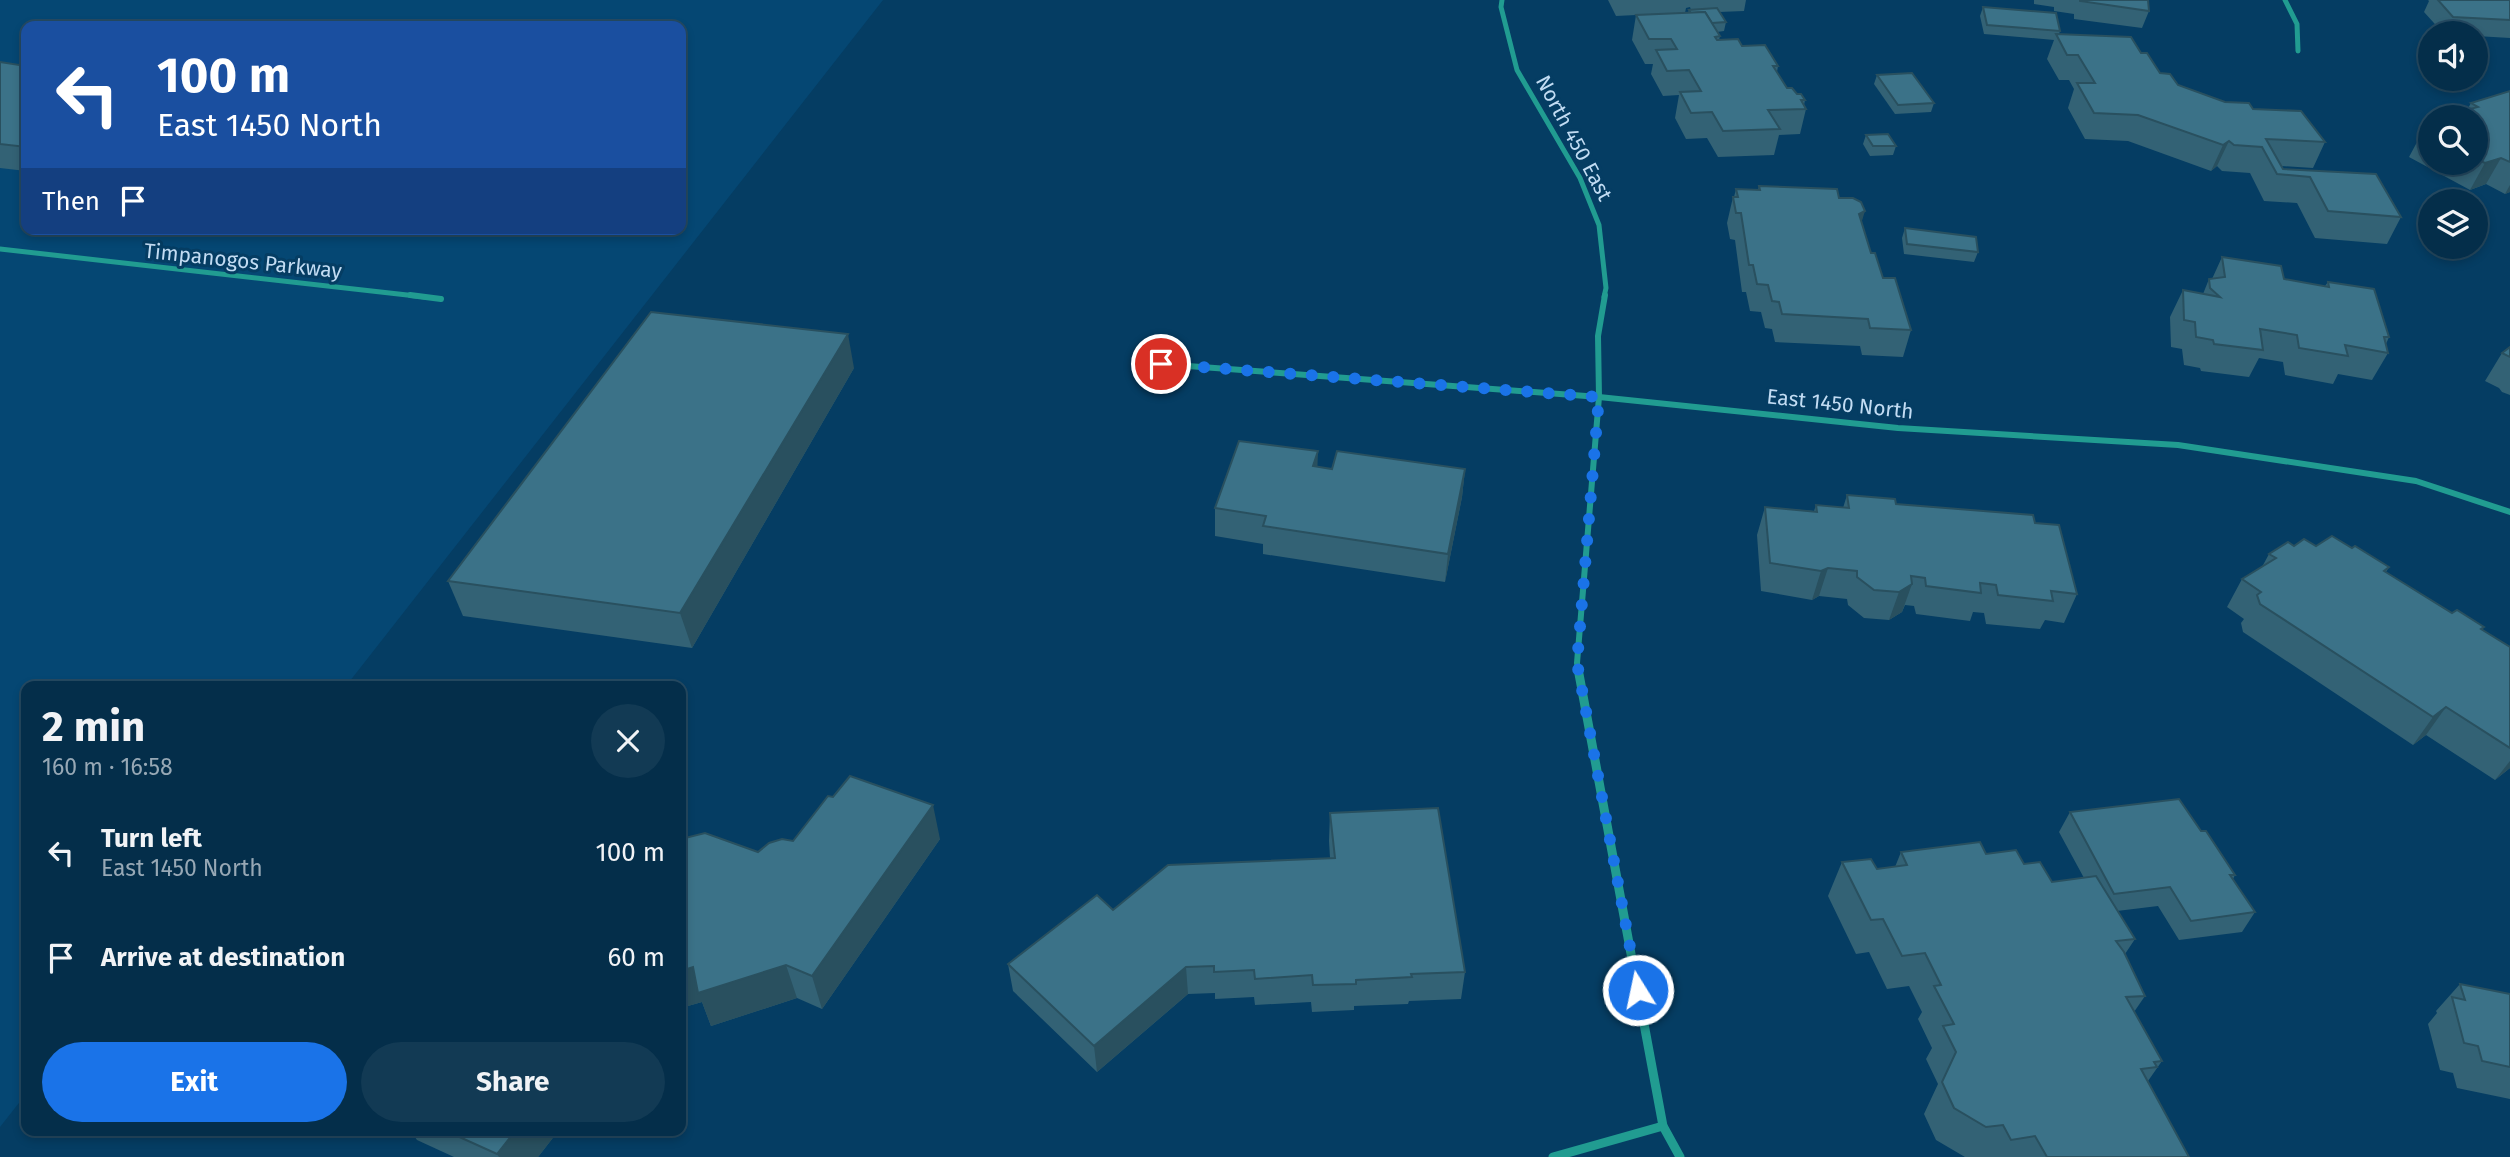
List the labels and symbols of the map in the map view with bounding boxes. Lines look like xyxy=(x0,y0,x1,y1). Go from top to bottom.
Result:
street label: North 450 East xyxy=(1530,71,1618,206)
street label: Timpanogos Parkway xyxy=(143,238,344,284)
pin xyxy=(1131,334,1191,394)
street label: East 1450 North xyxy=(1765,383,1915,425)
position arrow xyxy=(1601,953,1675,1027)

